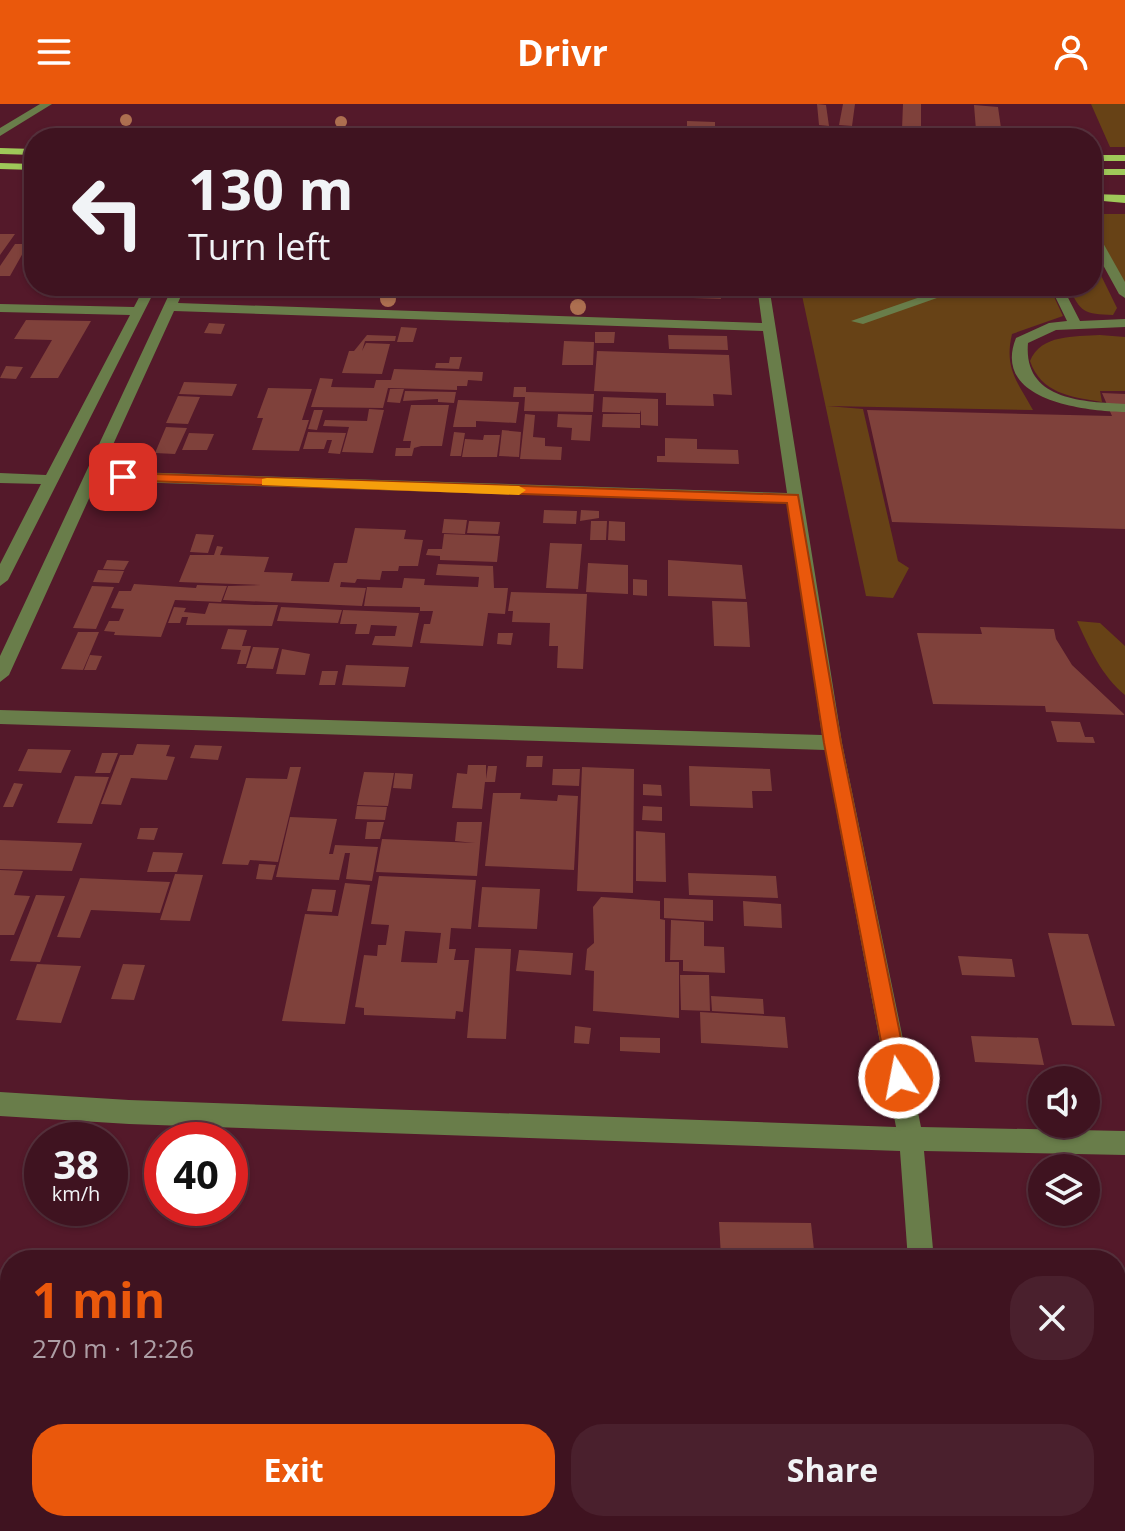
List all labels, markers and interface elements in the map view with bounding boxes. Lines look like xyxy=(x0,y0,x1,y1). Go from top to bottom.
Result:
text: Drivr xyxy=(517,28,608,77)
icon: menu xyxy=(32,30,76,74)
icon: person xyxy=(1049,30,1093,74)
text: 130 m xyxy=(188,150,354,226)
icon: left xyxy=(56,160,160,264)
text: Turn left xyxy=(188,222,330,271)
pin xyxy=(89,443,157,511)
icon: arrive xyxy=(101,455,145,499)
position arrow xyxy=(857,1036,941,1120)
map controls xyxy=(1028,1066,1100,1226)
button: sound xyxy=(1028,1066,1100,1138)
speed limit sign: 40 xyxy=(144,1122,248,1226)
text: 38 xyxy=(53,1136,99,1191)
button: layers xyxy=(1028,1154,1100,1226)
text: km/h xyxy=(52,1180,100,1207)
text: 1 min xyxy=(32,1267,165,1332)
button: close xyxy=(1010,1276,1094,1360)
text: 270 m · 12:26 xyxy=(32,1330,194,1366)
button: Exit xyxy=(32,1424,555,1516)
button: Share xyxy=(571,1424,1094,1516)

